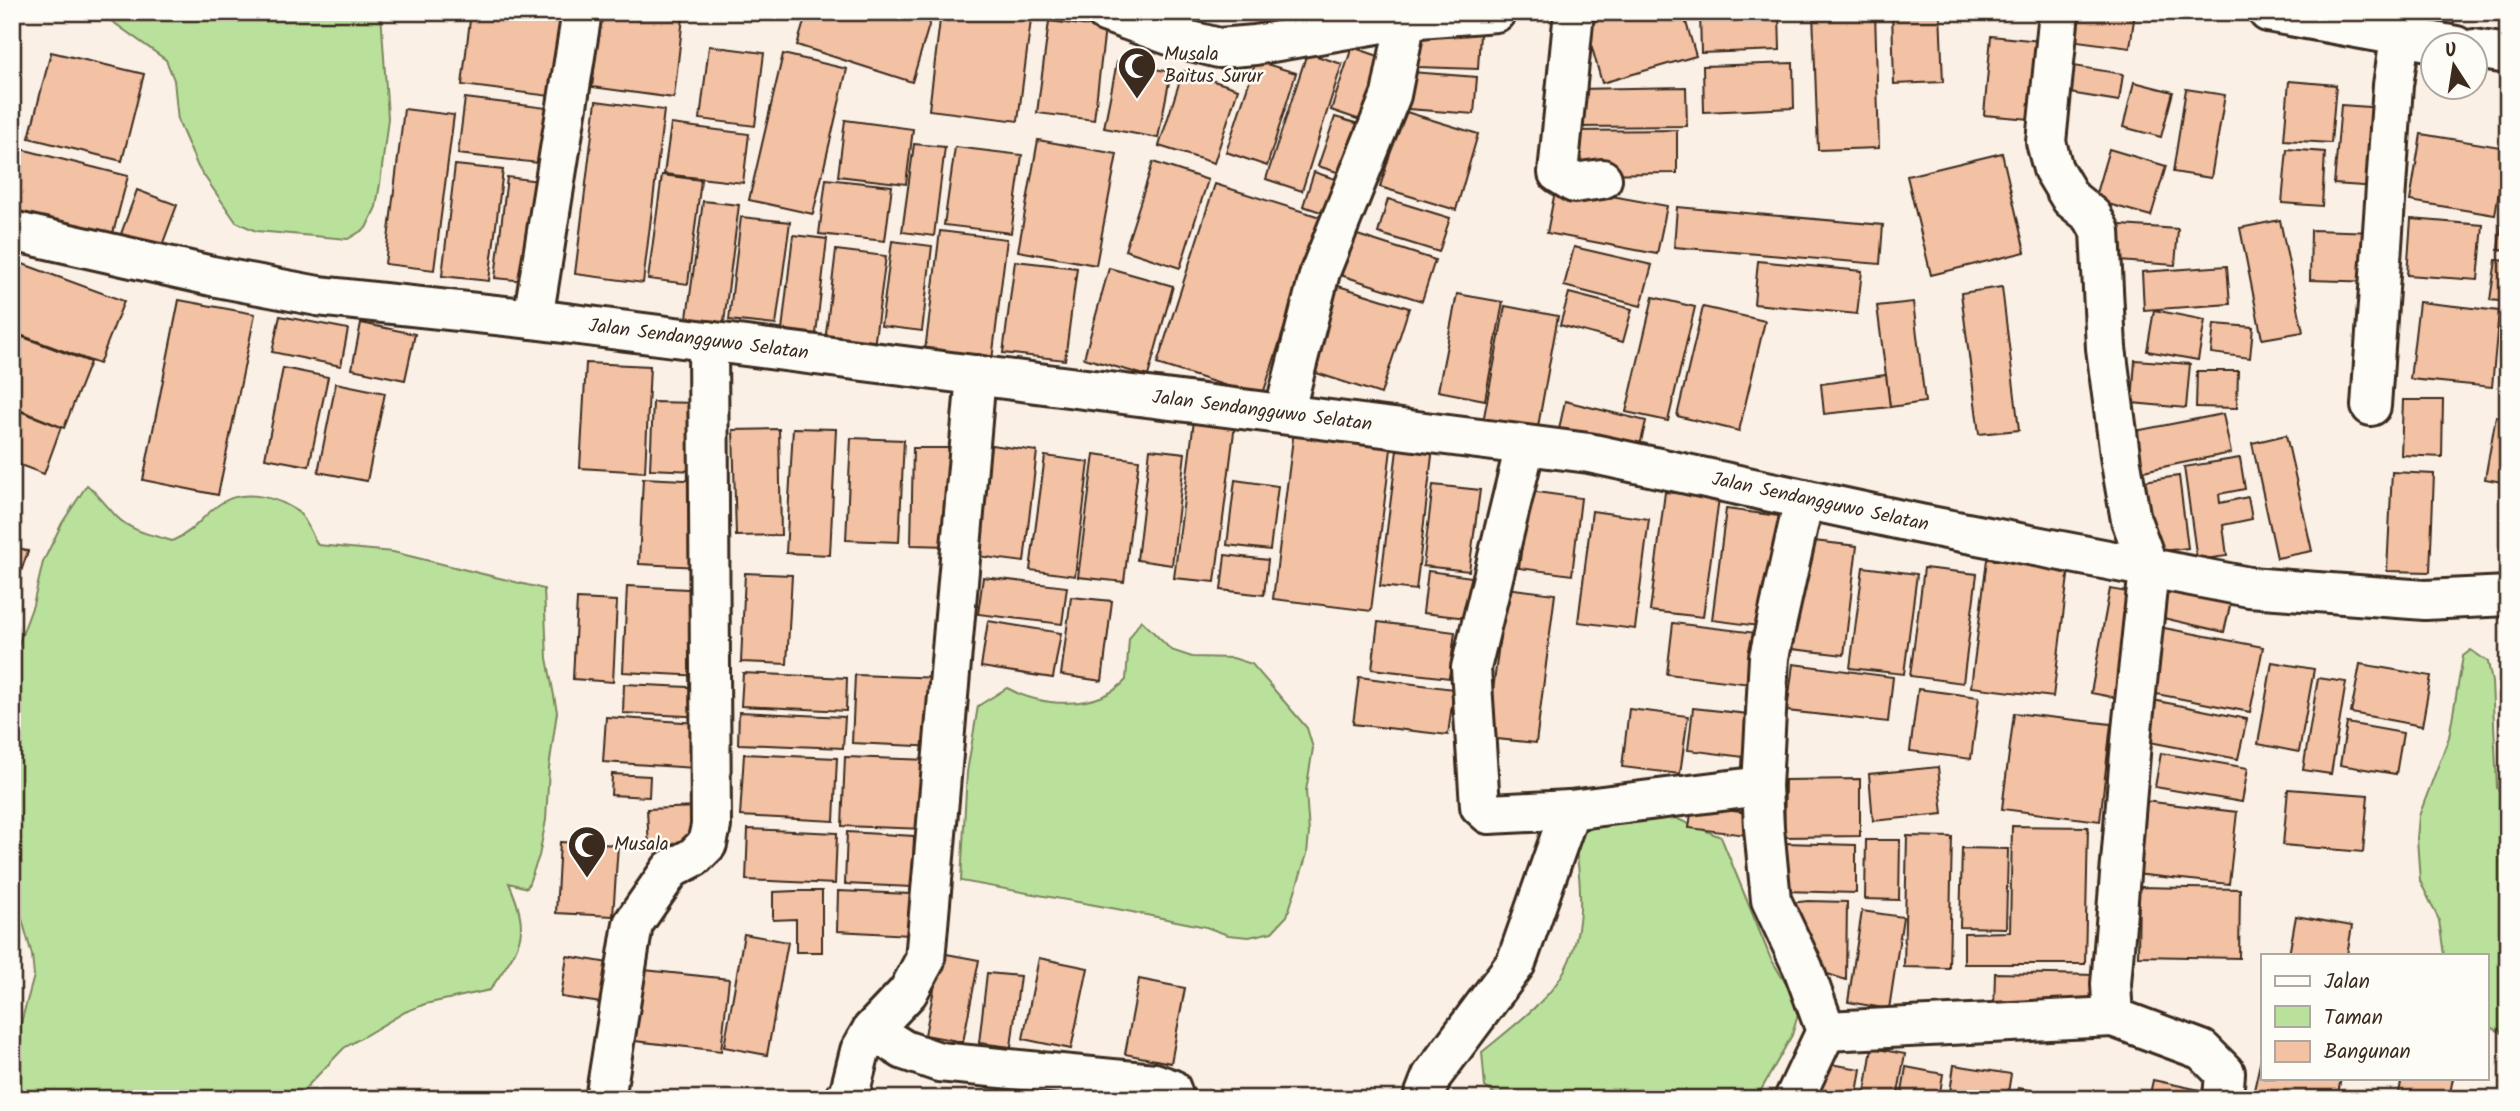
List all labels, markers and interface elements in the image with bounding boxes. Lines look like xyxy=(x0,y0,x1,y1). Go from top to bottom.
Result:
north arrow xyxy=(2418,32,2488,102)
text: U xyxy=(2442,35,2460,67)
place label: Musala Baitus Surur xyxy=(1164,40,1264,92)
mosque icon: Musala Baitus Surur xyxy=(1116,45,1158,100)
street label: Jalan Sendangguwo Selatan xyxy=(587,311,810,369)
street label: Jalan Sendangguwo Selatan xyxy=(1150,383,1374,440)
street label: Jalan Sendangguwo Selatan xyxy=(1709,465,1931,540)
mosque icon: Musala xyxy=(566,824,608,879)
place label: Musala xyxy=(614,830,669,860)
legend xyxy=(2261,954,2488,1080)
text: Jalan xyxy=(2324,966,2370,999)
text: Taman xyxy=(2324,1002,2383,1035)
text: Bangunan xyxy=(2324,1036,2411,1069)

